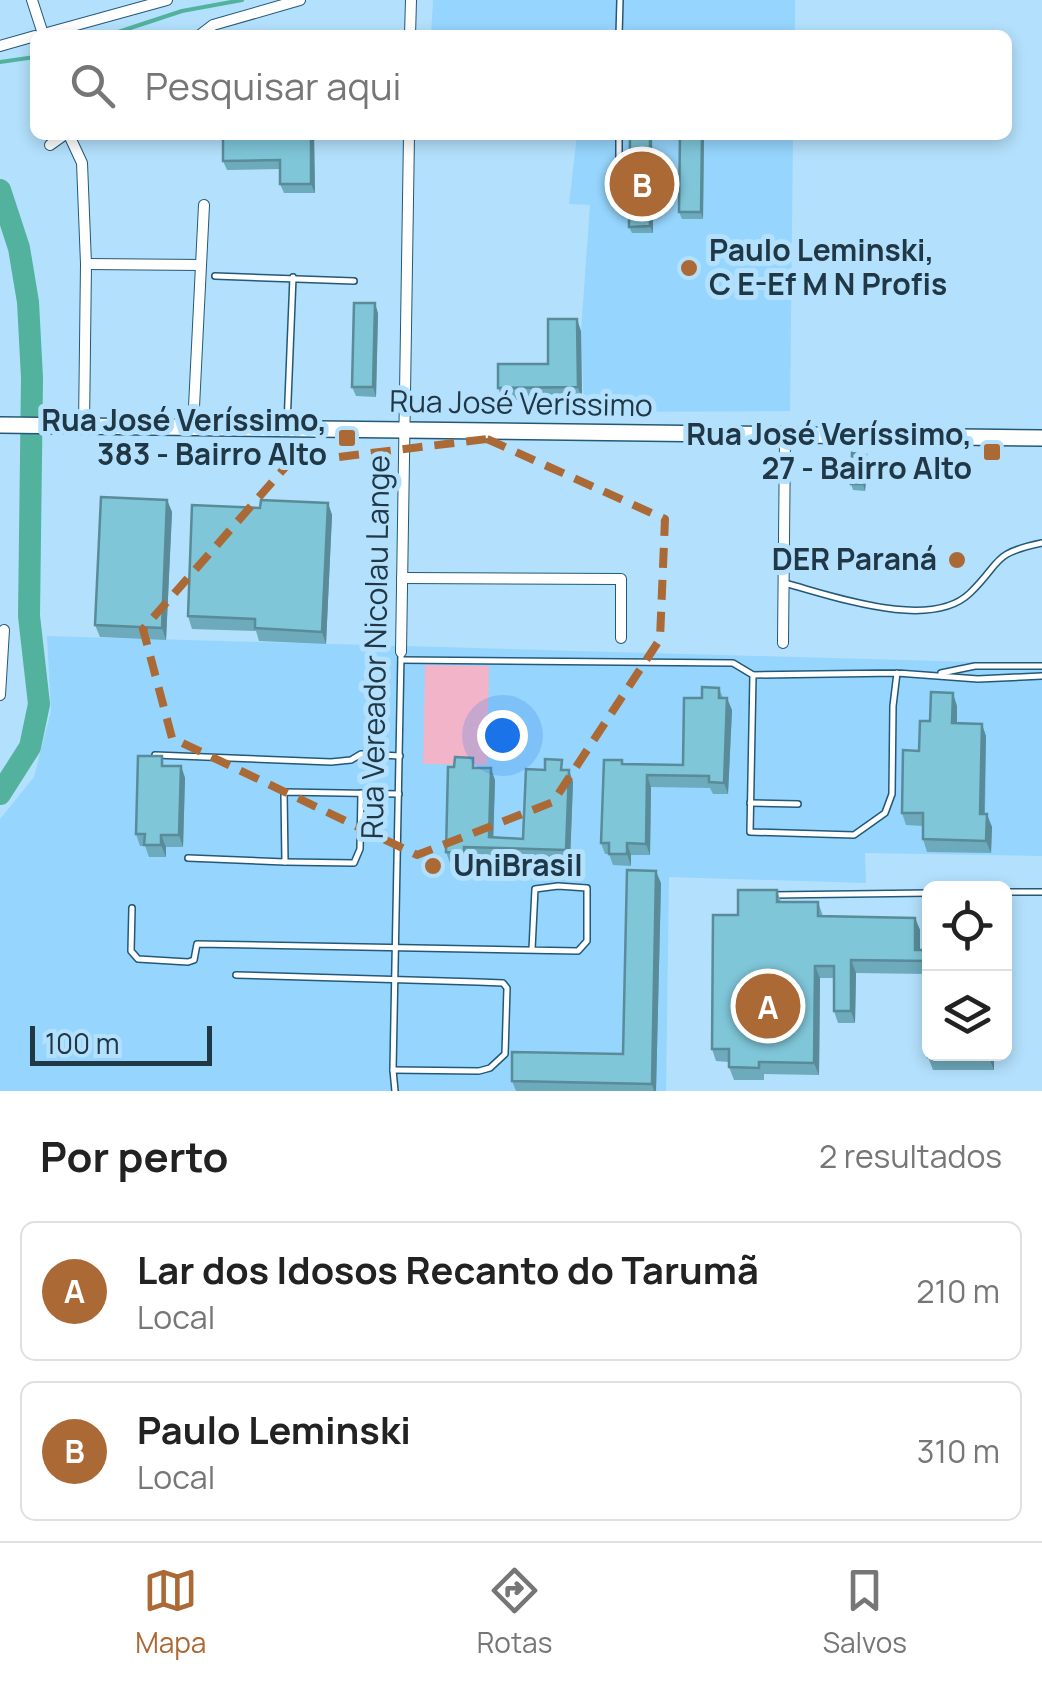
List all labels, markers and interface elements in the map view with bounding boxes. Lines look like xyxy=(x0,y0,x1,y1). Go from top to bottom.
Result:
search box xyxy=(30,30,1012,140)
icon: search xyxy=(65,58,120,113)
text: Pesquisar aqui xyxy=(145,59,401,111)
pin: B xyxy=(610,146,674,222)
place label: Paulo Leminski, C E-Ef M N Profis xyxy=(709,229,947,304)
marker: Paulo Leminski, C E-Ef M N Profis xyxy=(678,257,700,279)
street label: Rua José Veríssimo xyxy=(389,380,653,425)
place label: Rua José Veríssimo, 383 - Bairro Alto xyxy=(41,399,327,474)
place label: Rua José Veríssimo, 27 - Bairro Alto xyxy=(686,413,972,488)
marker: Rua José Veríssimo, 383 - Bairro Alto xyxy=(336,427,358,449)
marker: Rua José Veríssimo, 27 - Bairro Alto xyxy=(981,441,1003,463)
street label: Rua Vereador Nicolau Lange xyxy=(351,455,398,839)
place label: DER Paraná xyxy=(772,538,937,579)
marker: DER Paraná xyxy=(946,549,968,571)
your location xyxy=(477,710,528,761)
place label: UniBrasil xyxy=(453,844,583,885)
marker: UniBrasil xyxy=(422,855,444,877)
map controls xyxy=(922,881,1012,1061)
button: locate xyxy=(922,881,1012,971)
pin: A xyxy=(736,968,800,1044)
button: layers xyxy=(922,971,1012,1061)
scale bar xyxy=(30,1021,212,1066)
text: 100 m xyxy=(45,1024,119,1062)
text: Por perto xyxy=(40,1127,228,1185)
text: 2 resultados xyxy=(819,1134,1002,1178)
text: Lar dos Idosos Recanto do Tarumã xyxy=(137,1243,759,1295)
text: A xyxy=(64,1269,85,1313)
text: 210 m xyxy=(916,1269,1000,1313)
text: Local xyxy=(137,1295,215,1339)
text: Paulo Leminski xyxy=(137,1403,411,1455)
text: B xyxy=(64,1429,85,1473)
text: 310 m xyxy=(917,1429,1000,1473)
text: Local xyxy=(137,1455,215,1499)
tab: Mapa xyxy=(135,1563,206,1661)
tab: Rotas xyxy=(477,1563,552,1661)
tab: Salvos xyxy=(823,1563,907,1661)

